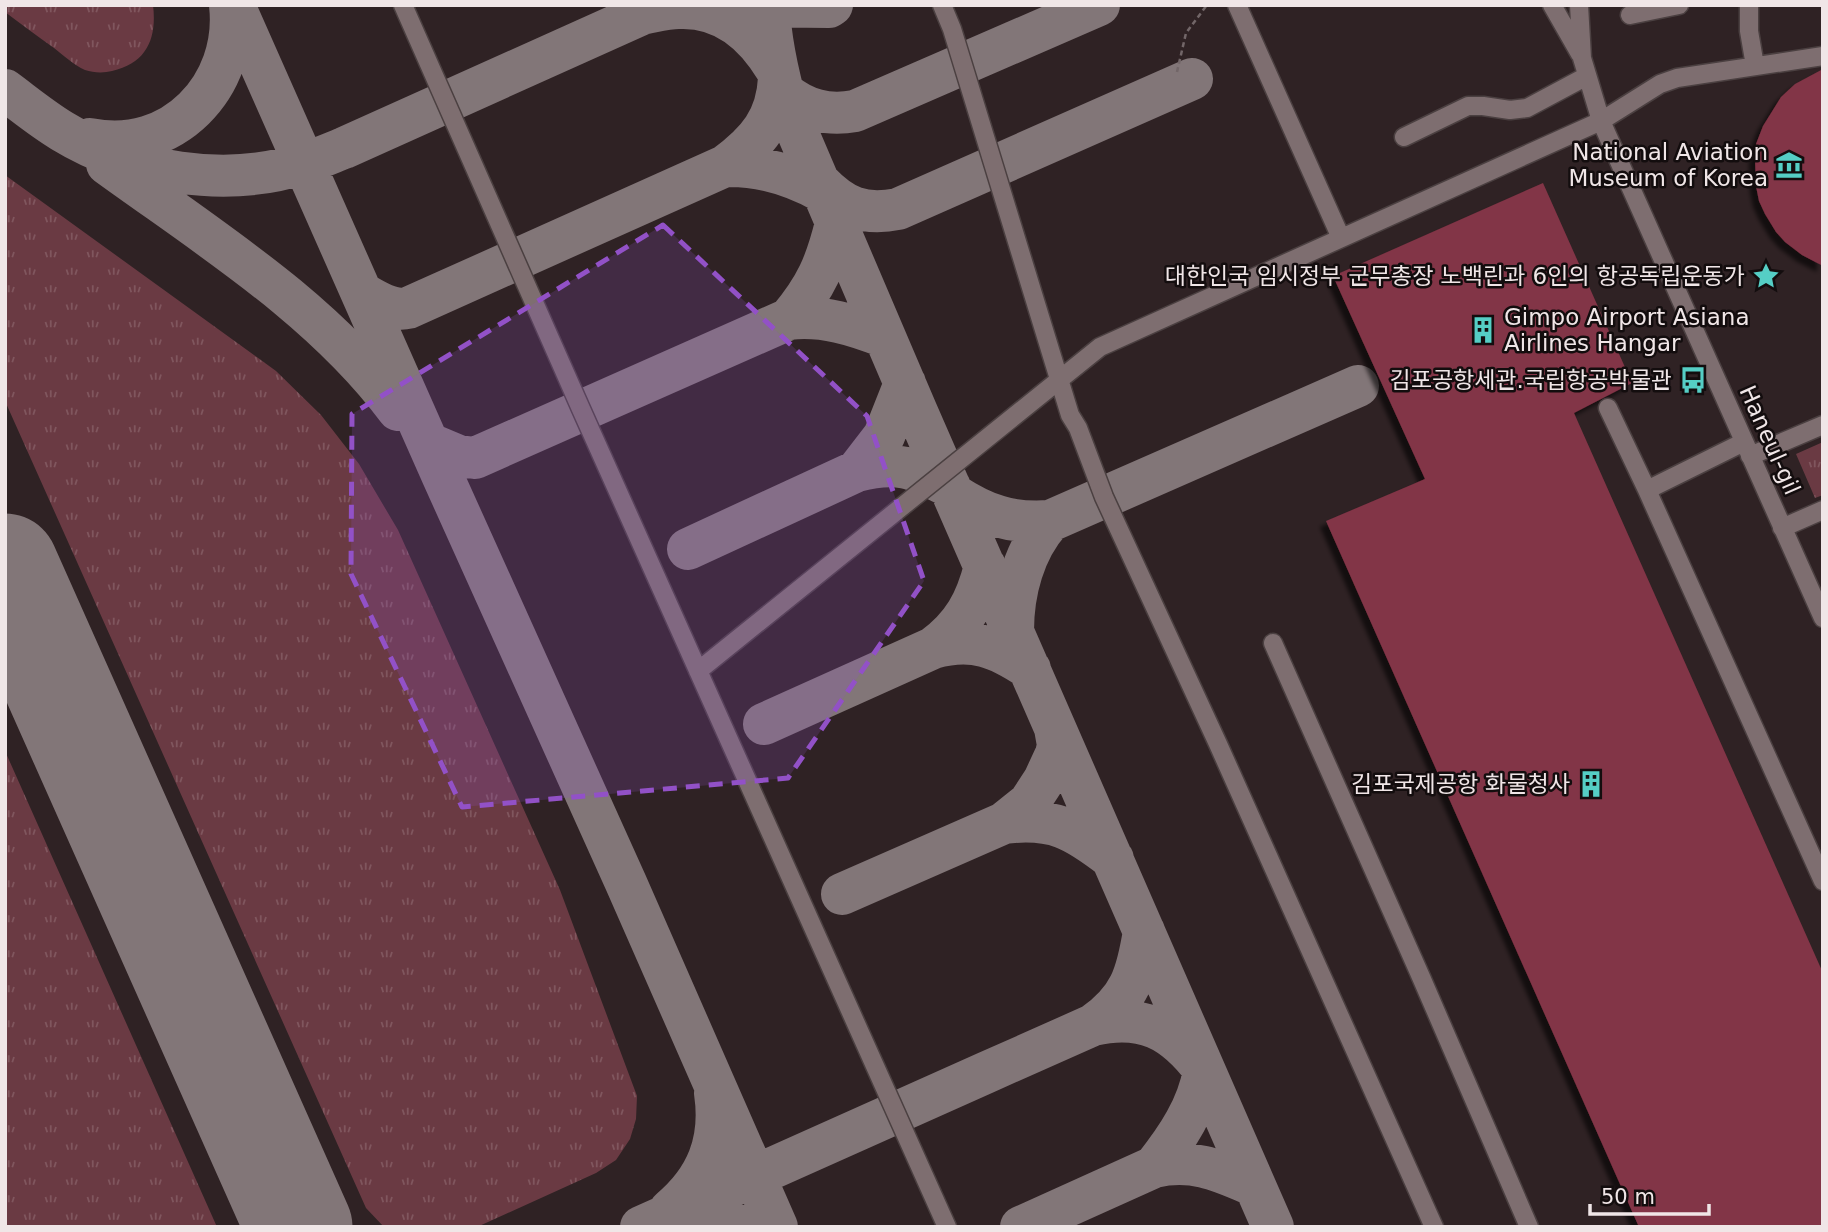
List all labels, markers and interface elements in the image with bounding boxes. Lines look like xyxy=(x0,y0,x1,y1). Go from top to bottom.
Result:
place label: National Aviation Museum of Korea xyxy=(1568,139,1768,191)
museum icon: National Aviation Museum of Korea xyxy=(1774,150,1804,180)
place icon: 대한인국 임시정부 군무총장 노백린과 6인의 항공독립운동가 xyxy=(1751,261,1781,291)
place label: 대한인국 임시정부 군무총장 노백린과 6인의 항공독립운동가 xyxy=(1165,263,1745,289)
place label: Gimpo Airport Asiana Airlines Hangar xyxy=(1504,304,1750,356)
building icon: Gimpo Airport Asiana Airlines Hangar xyxy=(1468,315,1498,345)
bus stop icon: 김포공항세관.국립항공박물관 xyxy=(1678,365,1708,395)
place label: 김포공항세관.국립항공박물관 xyxy=(1390,367,1672,393)
street label: Haneul-gil xyxy=(1734,381,1806,499)
building icon: 김포국제공항 화물청사 xyxy=(1576,769,1606,799)
place label: 김포국제공항 화물청사 xyxy=(1351,771,1570,797)
scale bar xyxy=(1590,1172,1709,1216)
text: 50 m xyxy=(1601,1185,1655,1209)

